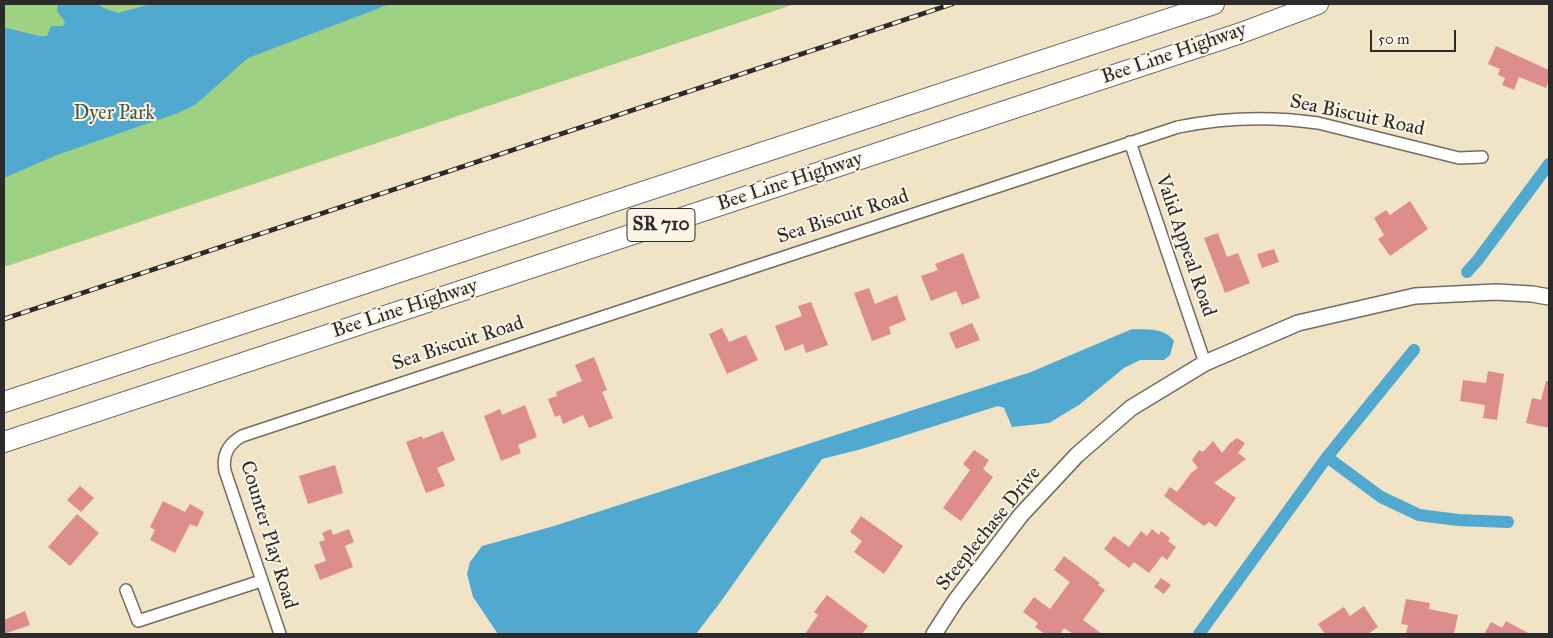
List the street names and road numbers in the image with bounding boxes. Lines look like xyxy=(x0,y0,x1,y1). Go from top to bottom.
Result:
street label: Bee Line Highway xyxy=(1098,18,1250,90)
street label: Sea Biscuit Road xyxy=(1287,90,1427,142)
street label: Bee Line Highway xyxy=(714,147,866,217)
street label: Valid Appeal Road xyxy=(1149,172,1221,320)
street label: Sea Biscuit Road xyxy=(774,184,912,250)
road number: SR 710 xyxy=(627,208,695,242)
street label: Bee Line Highway xyxy=(329,274,481,344)
street label: Sea Biscuit Road xyxy=(389,311,527,377)
street label: Counter Play Road xyxy=(234,458,302,612)
street label: Steeplechase Drive xyxy=(932,462,1046,596)

